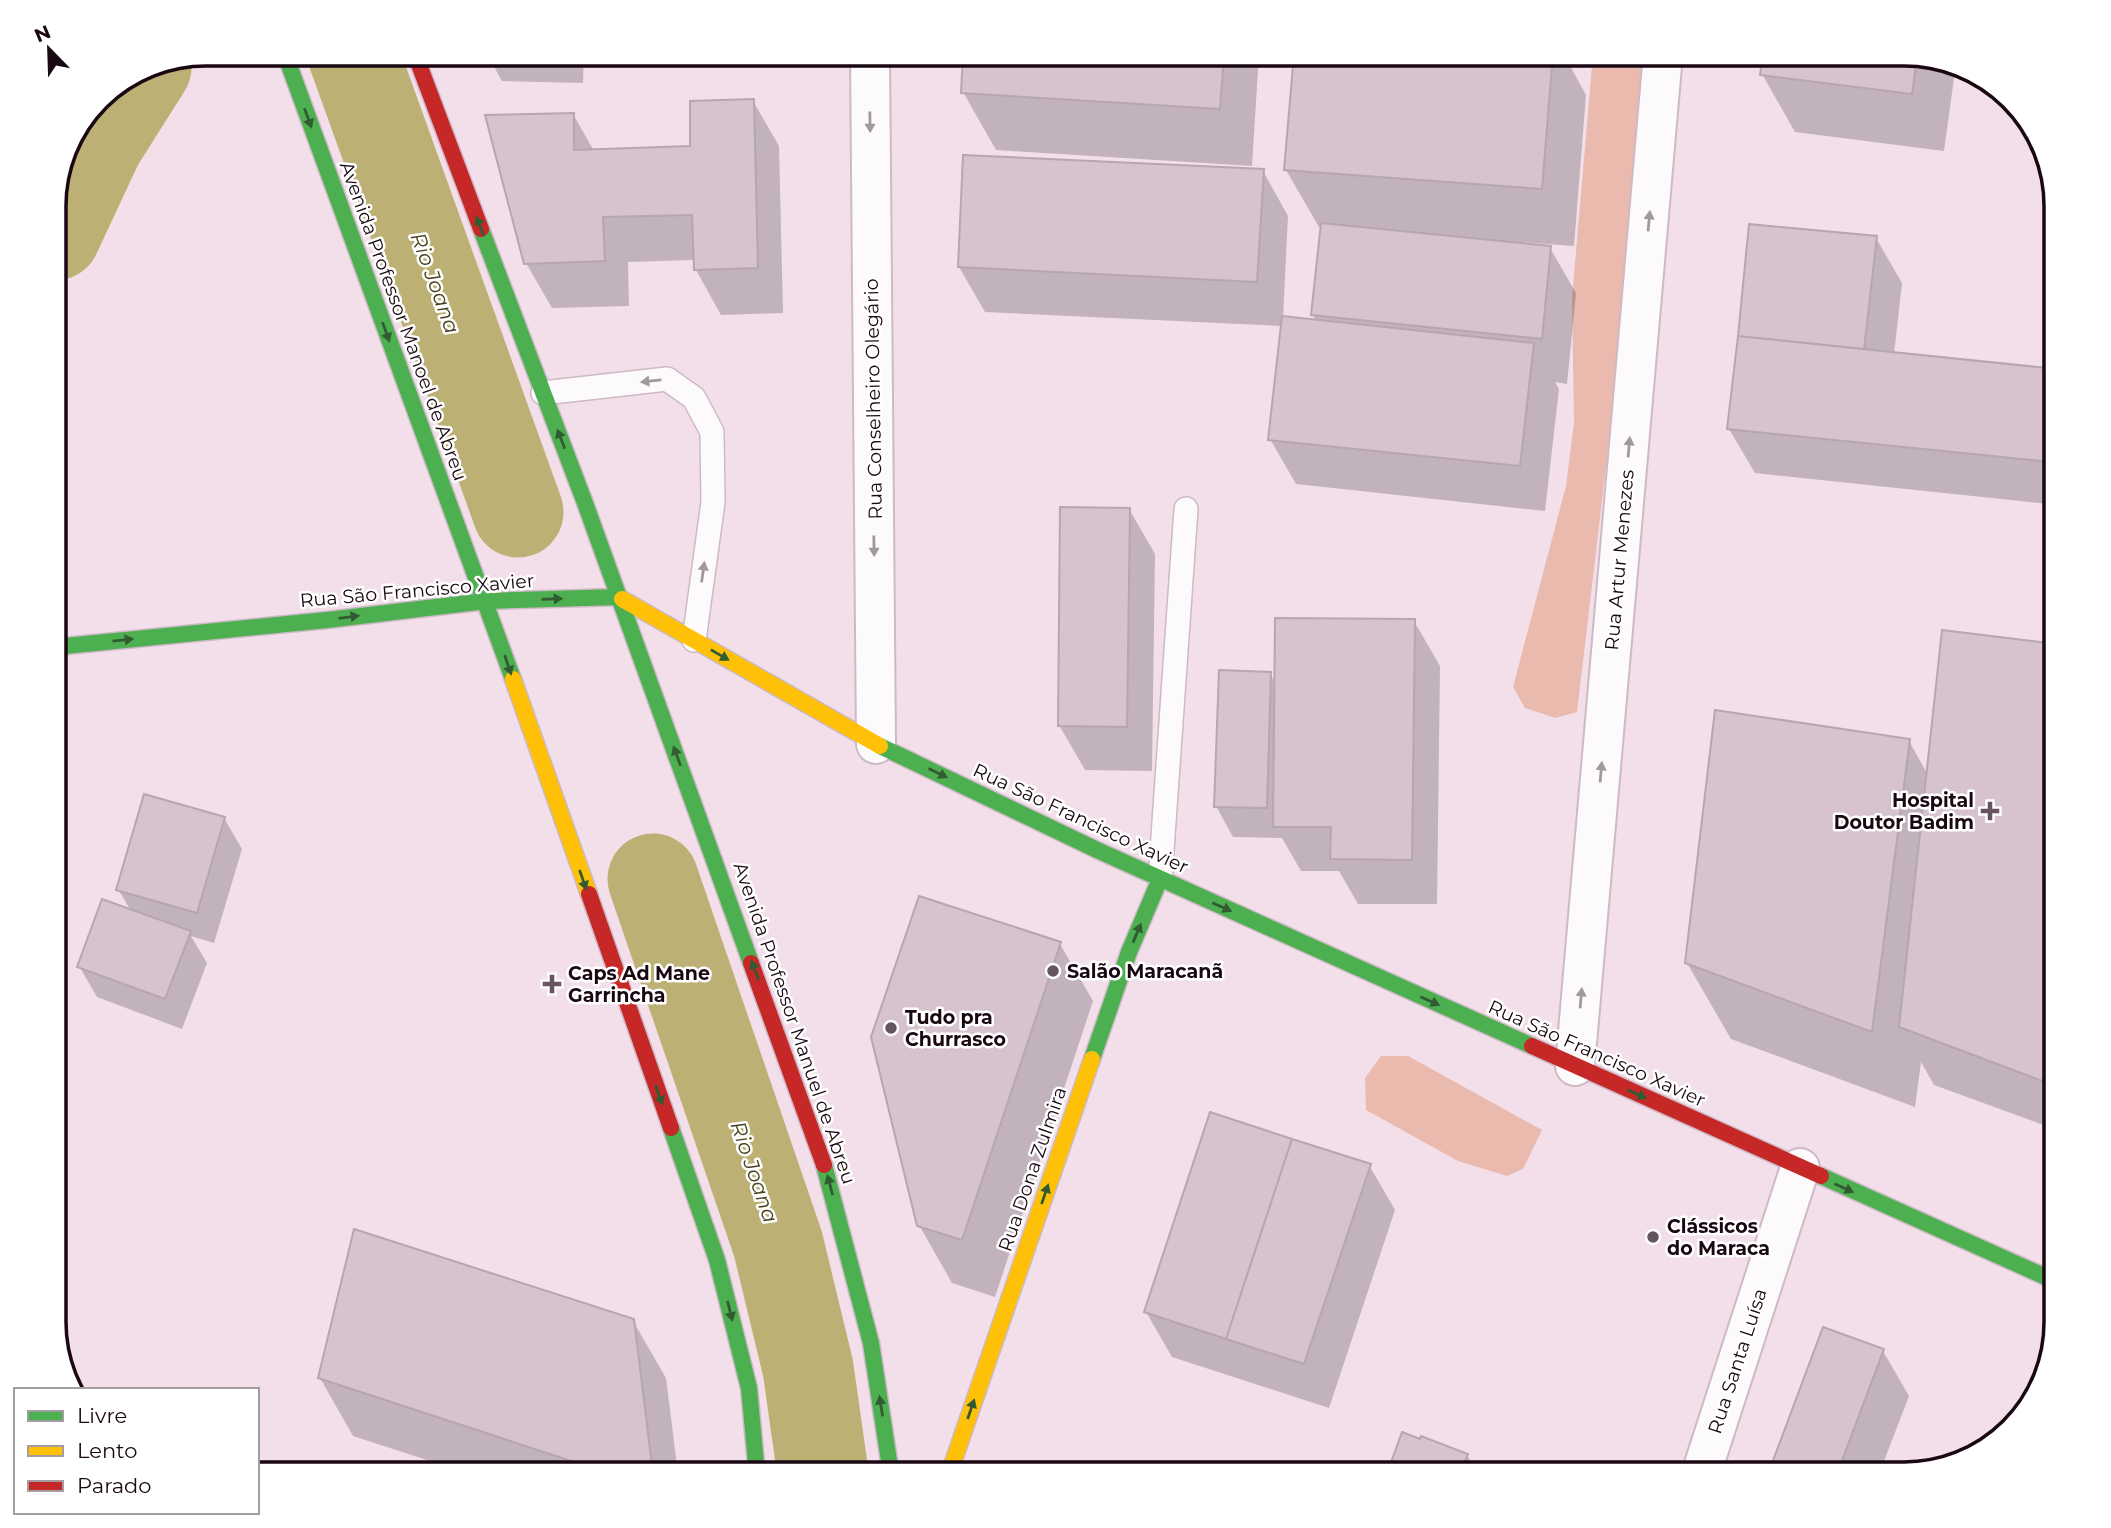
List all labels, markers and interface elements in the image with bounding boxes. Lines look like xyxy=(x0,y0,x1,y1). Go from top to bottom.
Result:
north arrow xyxy=(14,14,84,84)
text: N xyxy=(31,20,54,47)
one-way arrow xyxy=(303,108,314,129)
one-way arrow xyxy=(864,112,876,134)
street label: Avenida Professor Manoel de Abreu xyxy=(335,158,472,484)
one-way arrow xyxy=(1644,209,1655,231)
one-way arrow xyxy=(475,216,486,237)
water label: Rio Joana xyxy=(406,229,465,337)
street label: Rua Conselheiro Olegário xyxy=(860,278,887,520)
one-way arrow xyxy=(380,322,391,343)
one-way arrow xyxy=(640,376,662,387)
one-way arrow xyxy=(555,429,566,450)
one-way arrow xyxy=(1624,436,1635,458)
street label: Rua Artur Menezes xyxy=(1600,469,1639,651)
one-way arrow xyxy=(868,535,880,557)
one-way arrow xyxy=(698,561,709,583)
street label: Rua São Francisco Xavier xyxy=(299,569,535,612)
one-way arrow xyxy=(541,593,563,605)
one-way arrow xyxy=(338,612,360,623)
one-way arrow xyxy=(112,634,134,645)
one-way arrow xyxy=(710,649,730,661)
one-way arrow xyxy=(503,655,514,676)
one-way arrow xyxy=(672,746,683,767)
street label: Rua São Francisco Xavier xyxy=(969,758,1192,879)
one-way arrow xyxy=(1595,760,1606,782)
one-way arrow xyxy=(927,768,948,779)
place label: Hospital Doutor Badim xyxy=(1834,789,1974,834)
marker: Hospital Doutor Badim xyxy=(1980,801,2000,821)
street label: Avenida Professor Manuel de Abreu xyxy=(728,859,861,1187)
one-way arrow xyxy=(578,870,589,891)
one-way arrow xyxy=(1212,901,1232,913)
one-way arrow xyxy=(1132,923,1143,944)
one-way arrow xyxy=(749,960,760,981)
place label: Salão Maracanã xyxy=(1067,960,1223,983)
place label: Caps Ad Mane Garrincha xyxy=(568,962,710,1007)
marker: Salão Maracanã xyxy=(1045,963,1061,979)
marker: Caps Ad Mane Garrincha xyxy=(542,974,562,994)
one-way arrow xyxy=(1576,987,1587,1009)
street label: Rua São Francisco Xavier xyxy=(1485,995,1709,1112)
one-way arrow xyxy=(1419,996,1440,1007)
place label: Tudo pra Churrasco xyxy=(905,1006,1006,1051)
marker: Tudo pra Churrasco xyxy=(883,1020,899,1036)
one-way arrow xyxy=(654,1084,665,1105)
street label: Rua Dona Zulmira xyxy=(993,1084,1071,1255)
one-way arrow xyxy=(1627,1088,1647,1100)
water label: Rio Joana xyxy=(725,1118,783,1226)
one-way arrow xyxy=(824,1174,835,1196)
one-way arrow xyxy=(1834,1182,1854,1194)
one-way arrow xyxy=(1040,1184,1051,1205)
place label: Clássicos do Maraca xyxy=(1667,1215,1770,1260)
marker: Clássicos do Maraca xyxy=(1645,1229,1661,1245)
street label: Rua Santa Luísa xyxy=(1703,1286,1772,1437)
one-way arrow xyxy=(725,1300,736,1322)
legend xyxy=(14,1388,259,1514)
one-way arrow xyxy=(875,1395,886,1417)
one-way arrow xyxy=(966,1399,977,1420)
text: Livre xyxy=(77,1403,127,1428)
text: Lento xyxy=(77,1438,137,1463)
text: Parado xyxy=(77,1473,152,1498)

